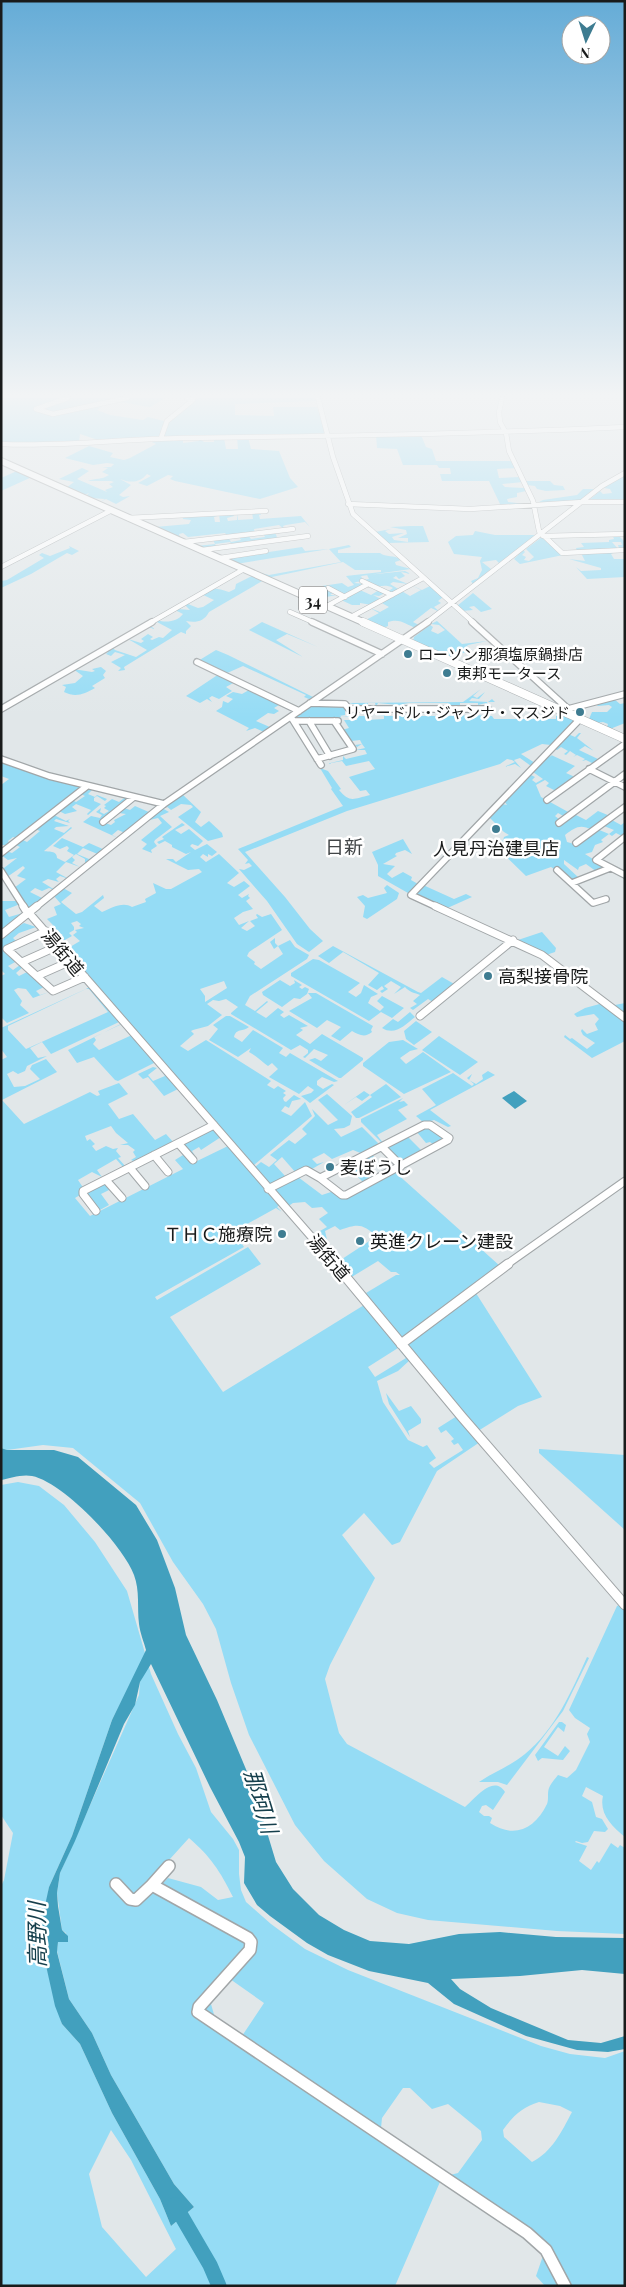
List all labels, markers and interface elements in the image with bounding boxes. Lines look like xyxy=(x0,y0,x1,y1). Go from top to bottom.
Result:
north arrow xyxy=(561,15,611,65)
text: N xyxy=(579,44,591,63)
road number: 34 xyxy=(299,586,327,614)
place label: ローソン那須塩原鍋掛店 xyxy=(418,644,583,664)
marker: ローソン那須塩原鍋掛店 xyxy=(402,648,414,660)
place label: 東邦モータース xyxy=(457,663,561,683)
marker: 東邦モータース xyxy=(441,667,453,679)
place label: リヤードル・ジャンナ・マスジド xyxy=(346,702,570,722)
marker: リヤードル・ジャンナ・マスジド xyxy=(574,706,586,718)
marker: 人見丹治建具店 xyxy=(490,823,502,835)
district label: 日新 xyxy=(325,833,363,859)
place label: 人見丹治建具店 xyxy=(433,836,559,860)
street label: 湯街道 xyxy=(36,924,90,980)
place label: 高梨接骨院 xyxy=(498,964,588,988)
marker: 高梨接骨院 xyxy=(482,970,494,982)
place label: 麦ぼうし xyxy=(340,1155,412,1179)
marker: 麦ぼうし xyxy=(324,1161,336,1173)
place label: ＴＨＣ施療院 xyxy=(164,1222,272,1246)
marker: ＴＨＣ施療院 xyxy=(276,1228,288,1240)
street label: 湯街道 xyxy=(302,1229,356,1285)
place label: 英進クレーン建設 xyxy=(370,1229,513,1253)
marker: 英進クレーン建設 xyxy=(354,1235,366,1247)
water label: 那珂川 xyxy=(238,1765,287,1839)
water label: 高野川 xyxy=(20,1900,52,1968)

